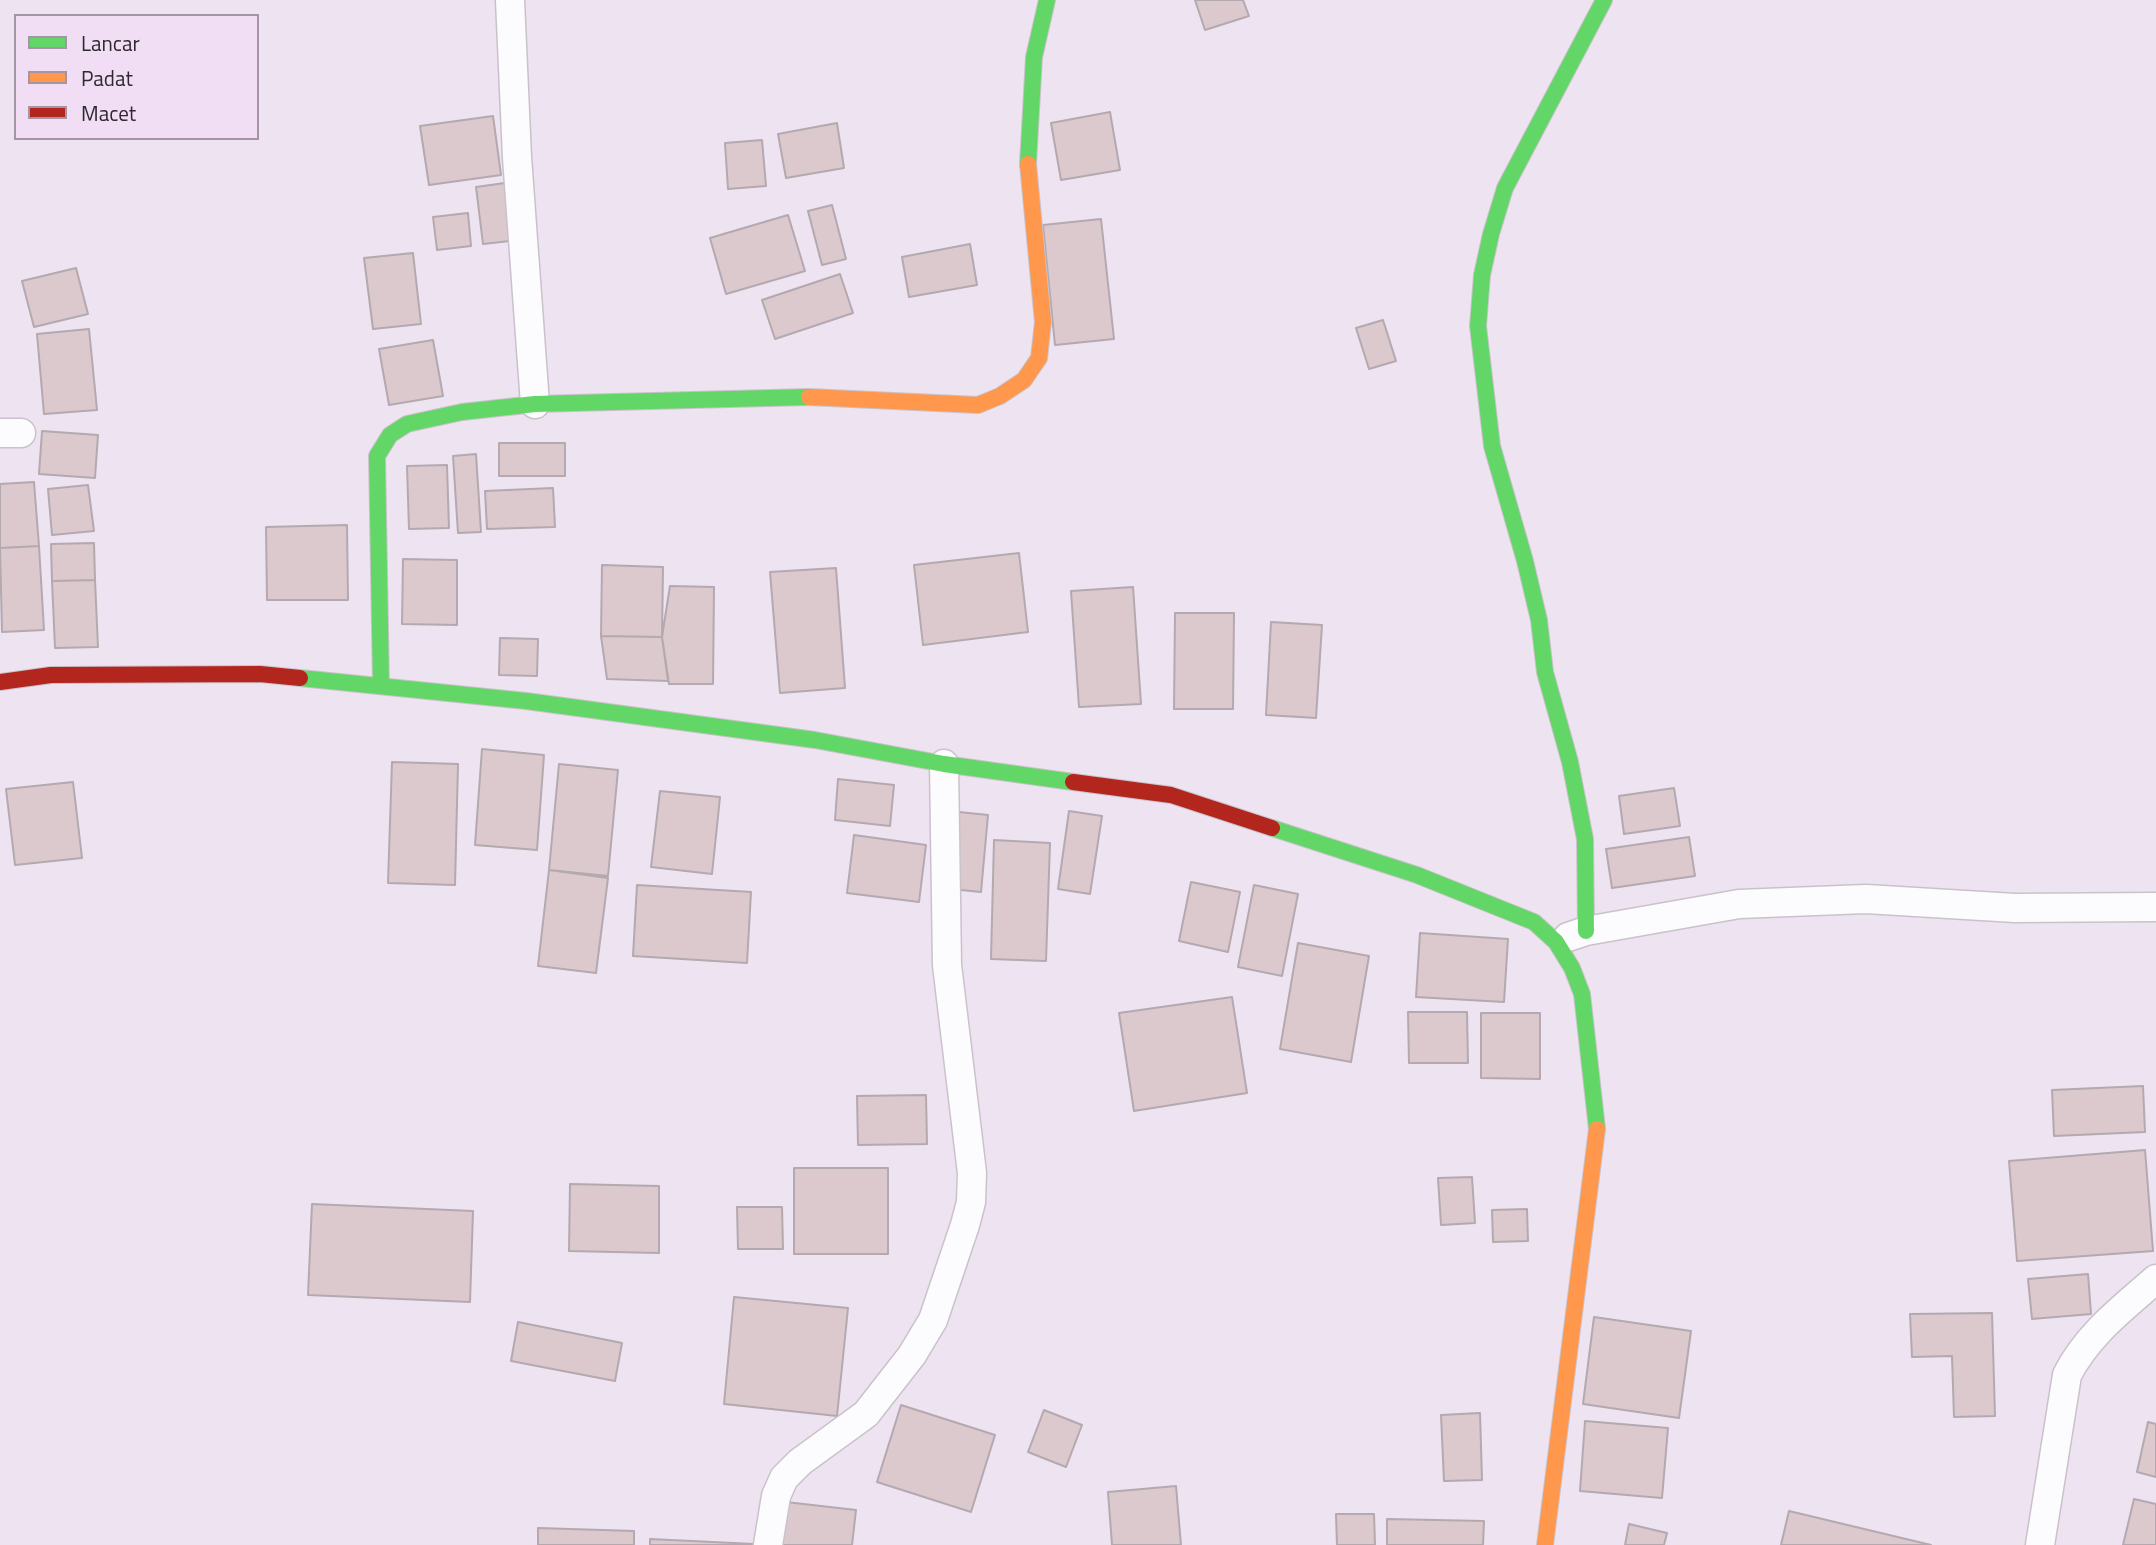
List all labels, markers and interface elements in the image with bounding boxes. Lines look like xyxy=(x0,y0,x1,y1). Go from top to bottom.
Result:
legend xyxy=(14,14,259,140)
text: Lancar xyxy=(81,27,140,59)
text: Padat xyxy=(81,62,133,94)
text: Macet xyxy=(81,97,136,129)

